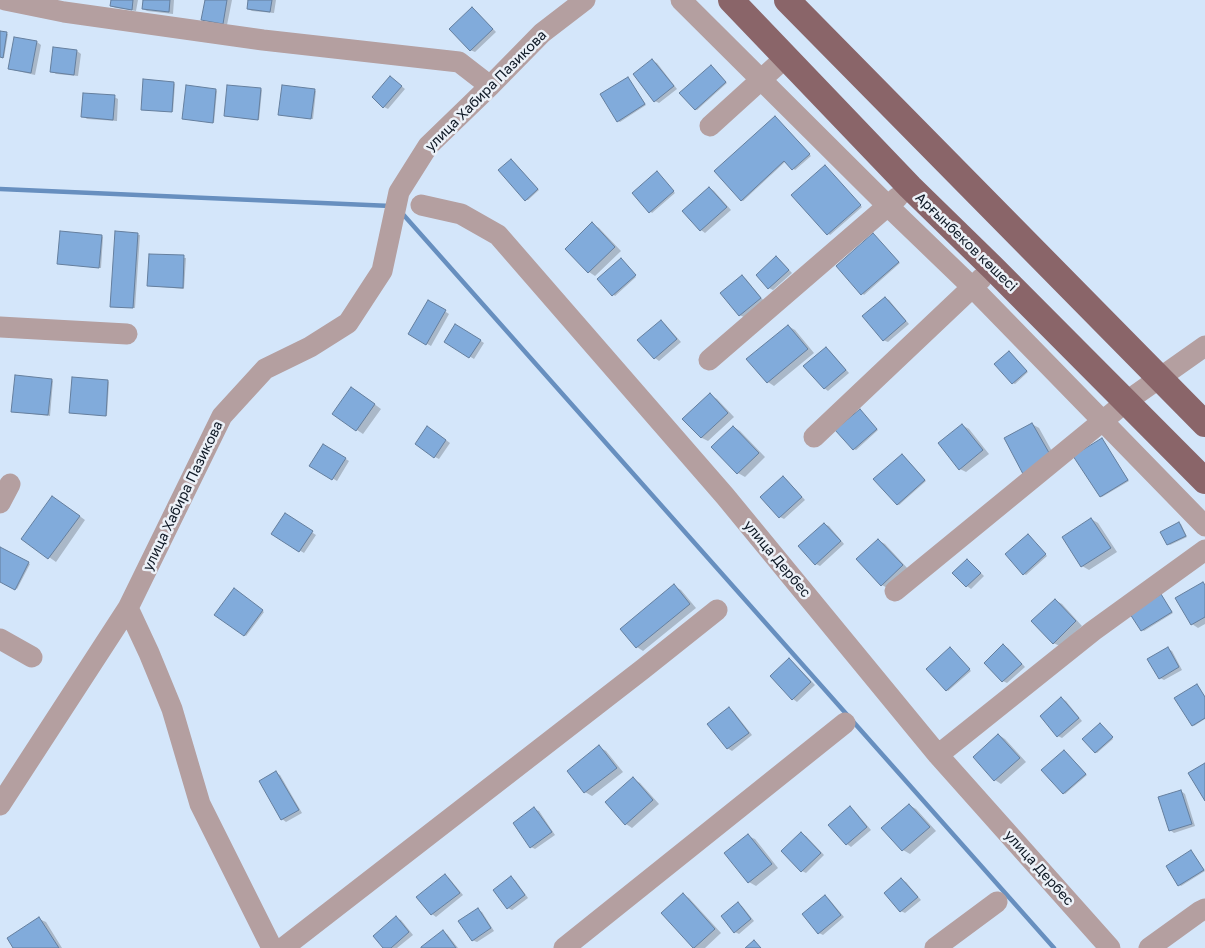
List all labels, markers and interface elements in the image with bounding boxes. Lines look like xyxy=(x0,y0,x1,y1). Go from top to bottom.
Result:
street label: улица Хабира Пазикова xyxy=(422,27,550,155)
street label: Арғынбеков көшесі xyxy=(912,189,1020,295)
street label: улица Хабира Пазикова xyxy=(139,418,227,574)
street label: улица Дербес xyxy=(740,517,814,601)
street label: улица Дербес xyxy=(1001,827,1077,909)

